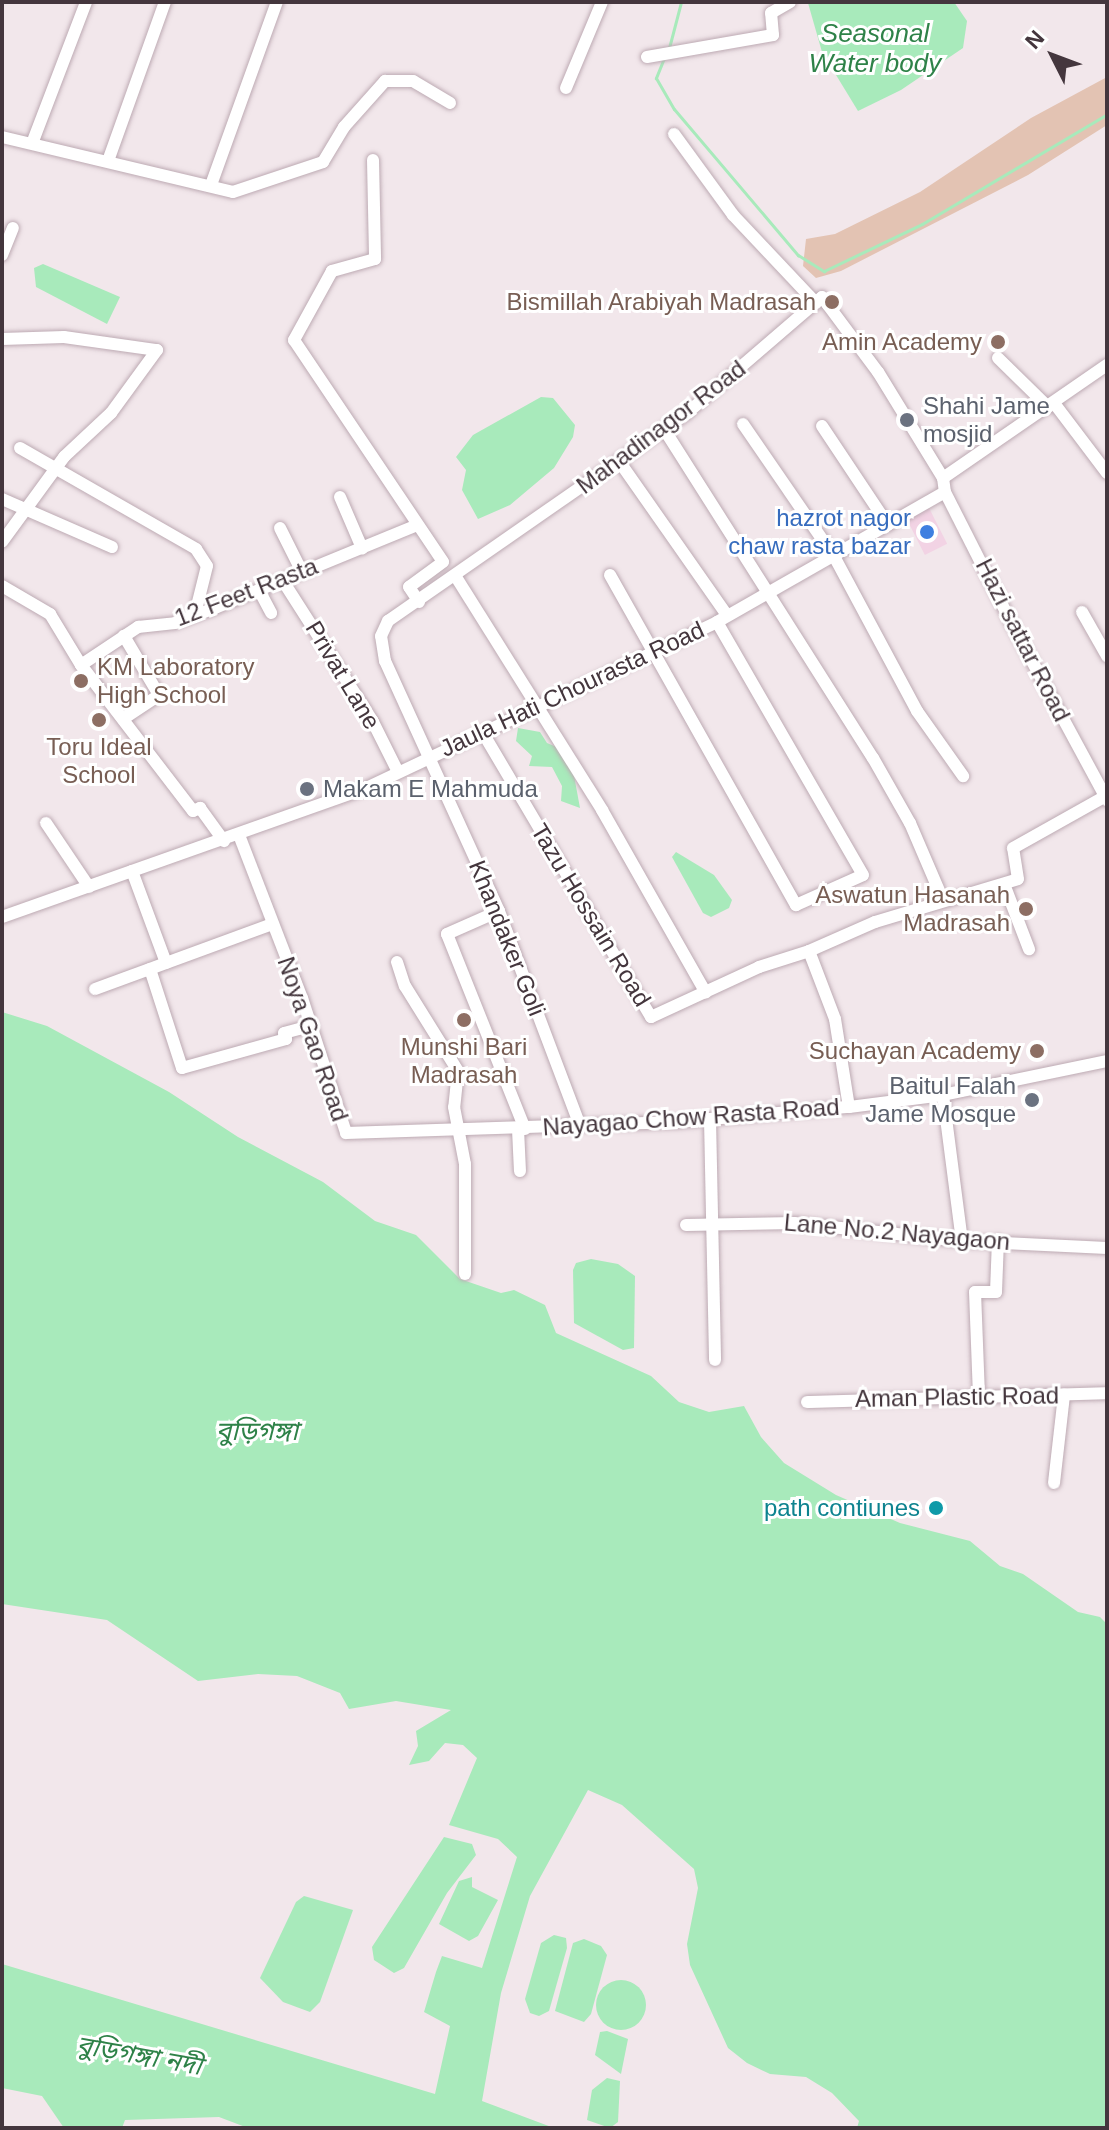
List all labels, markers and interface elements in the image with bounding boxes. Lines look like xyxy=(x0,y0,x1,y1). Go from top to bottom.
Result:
north arrow xyxy=(1013,16,1093,96)
water label: Seasonal Water body xyxy=(809,18,941,80)
text: N xyxy=(1020,25,1049,54)
place label: Bismillah Arabiyah Madrasah xyxy=(505,288,816,316)
marker: Bismillah Arabiyah Madrasah xyxy=(823,293,841,311)
place label: Amin Academy xyxy=(821,328,982,356)
marker: Amin Academy xyxy=(989,333,1007,351)
street label: Mahadinagor Road xyxy=(571,354,751,500)
place label: Shahi Jame mosjid xyxy=(923,392,1050,448)
marker: Shahi Jame mosjid xyxy=(898,411,916,429)
place label: hazrot nagor chaw rasta bazar xyxy=(728,504,911,560)
marker: hazrot nagor chaw rasta bazar xyxy=(918,523,936,541)
street label: 12 Feet Rasta xyxy=(170,552,322,632)
street label: Hazi sattar Road xyxy=(970,554,1076,726)
street label: Jaula Hati Chourasta Road xyxy=(435,615,709,763)
street label: Privat Lane xyxy=(299,616,387,734)
place label: KM Laboratory High School xyxy=(97,653,254,709)
marker: KM Laboratory High School xyxy=(72,672,90,690)
marker: Toru Ideal School xyxy=(90,711,108,729)
place label: Toru Ideal School xyxy=(46,733,152,789)
place label: Makam E Mahmuda xyxy=(323,775,538,803)
marker: Makam E Mahmuda xyxy=(298,780,316,798)
street label: Tazu Hossain Road xyxy=(525,818,657,1012)
street label: Khandaker Goli xyxy=(463,856,551,1020)
place label: Aswatun Hasanah Madrasah xyxy=(815,881,1010,937)
marker: Aswatun Hasanah Madrasah xyxy=(1017,900,1035,918)
street label: Noya Gao Road xyxy=(271,953,355,1125)
marker: Munshi Bari Madrasah xyxy=(455,1011,473,1029)
place label: Munshi Bari Madrasah xyxy=(401,1033,527,1089)
place label: Suchayan Academy xyxy=(808,1037,1021,1065)
marker: Suchayan Academy xyxy=(1028,1042,1046,1060)
place label: Baitul Falah Jame Mosque xyxy=(865,1072,1016,1128)
marker: Baitul Falah Jame Mosque xyxy=(1023,1091,1041,1109)
street label: Nayagao Chow Rasta Road xyxy=(542,1092,840,1142)
street label: Lane No.2 Nayagaon xyxy=(783,1208,1011,1256)
street label: Aman Plastic Road xyxy=(855,1381,1059,1413)
water label: বুড়িগঙ্গা xyxy=(216,1416,298,1448)
place label: path contiunes xyxy=(764,1494,920,1522)
marker: path contiunes xyxy=(927,1499,945,1517)
water label: বুড়িগঙ্গা নদী xyxy=(74,2030,204,2082)

